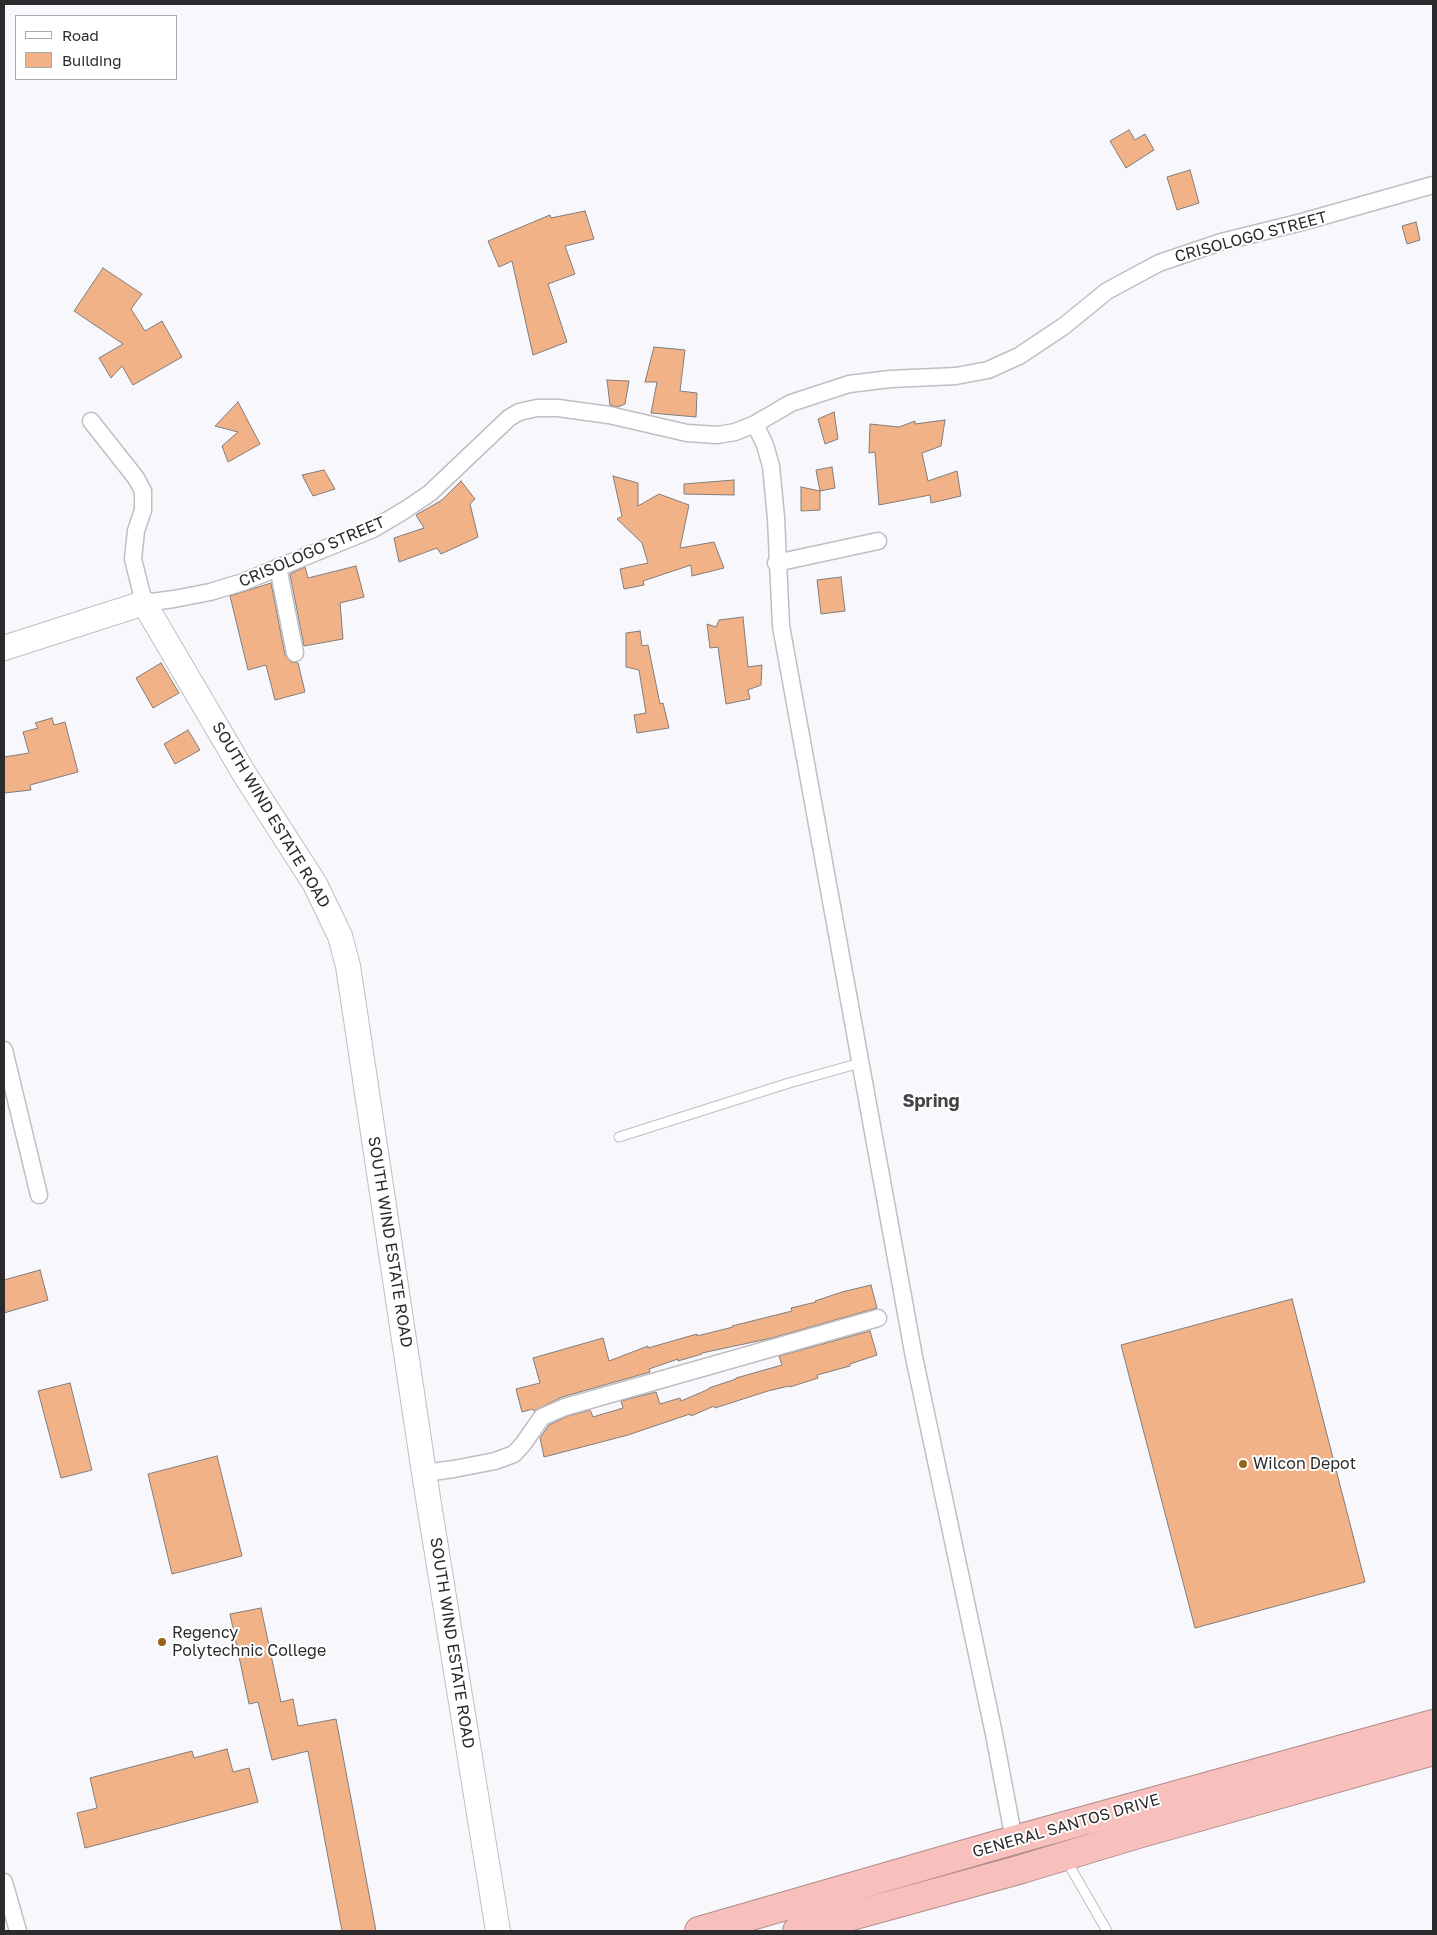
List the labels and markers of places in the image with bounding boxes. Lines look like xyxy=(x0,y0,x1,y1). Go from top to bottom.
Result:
place label: Wilcon Depot xyxy=(1253,1454,1356,1474)
marker: Wilcon Depot xyxy=(1237,1458,1249,1470)
place label: Regency Polytechnic College xyxy=(172,1623,326,1661)
marker: Regency Polytechnic College xyxy=(156,1636,168,1648)

